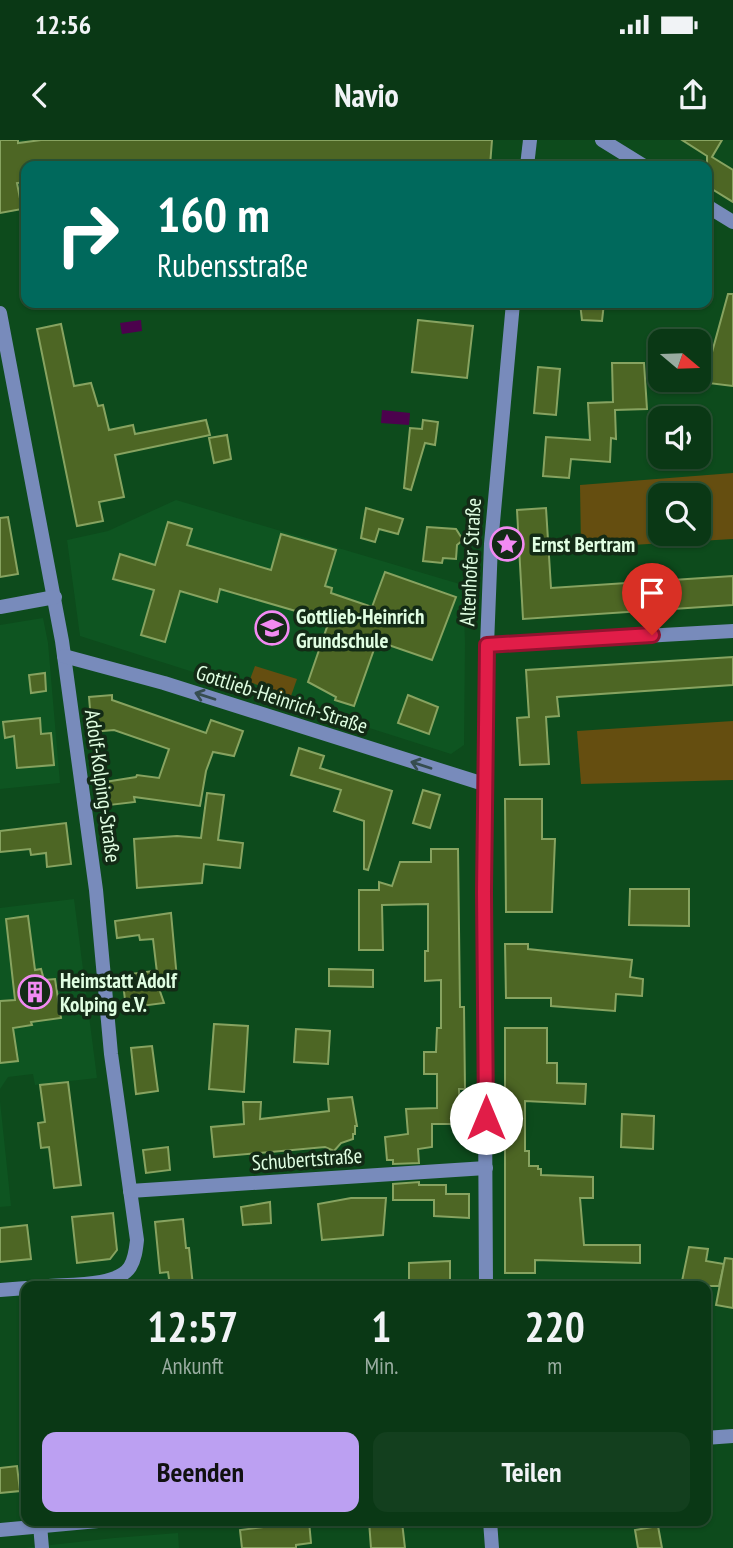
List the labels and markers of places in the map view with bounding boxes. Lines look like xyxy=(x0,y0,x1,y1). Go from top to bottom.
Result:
place icon: Ernst Bertram xyxy=(488,525,526,563)
place label: Ernst Bertram xyxy=(532,531,635,558)
pin xyxy=(622,563,682,635)
place label: Gottlieb-Heinrich Grundschule xyxy=(296,603,424,654)
school or university icon: Gottlieb-Heinrich Grundschule xyxy=(253,609,291,647)
place label: Heimstatt Adolf Kolping e.V. xyxy=(60,967,178,1018)
building icon: Heimstatt Adolf Kolping e.V. xyxy=(16,973,54,1011)

